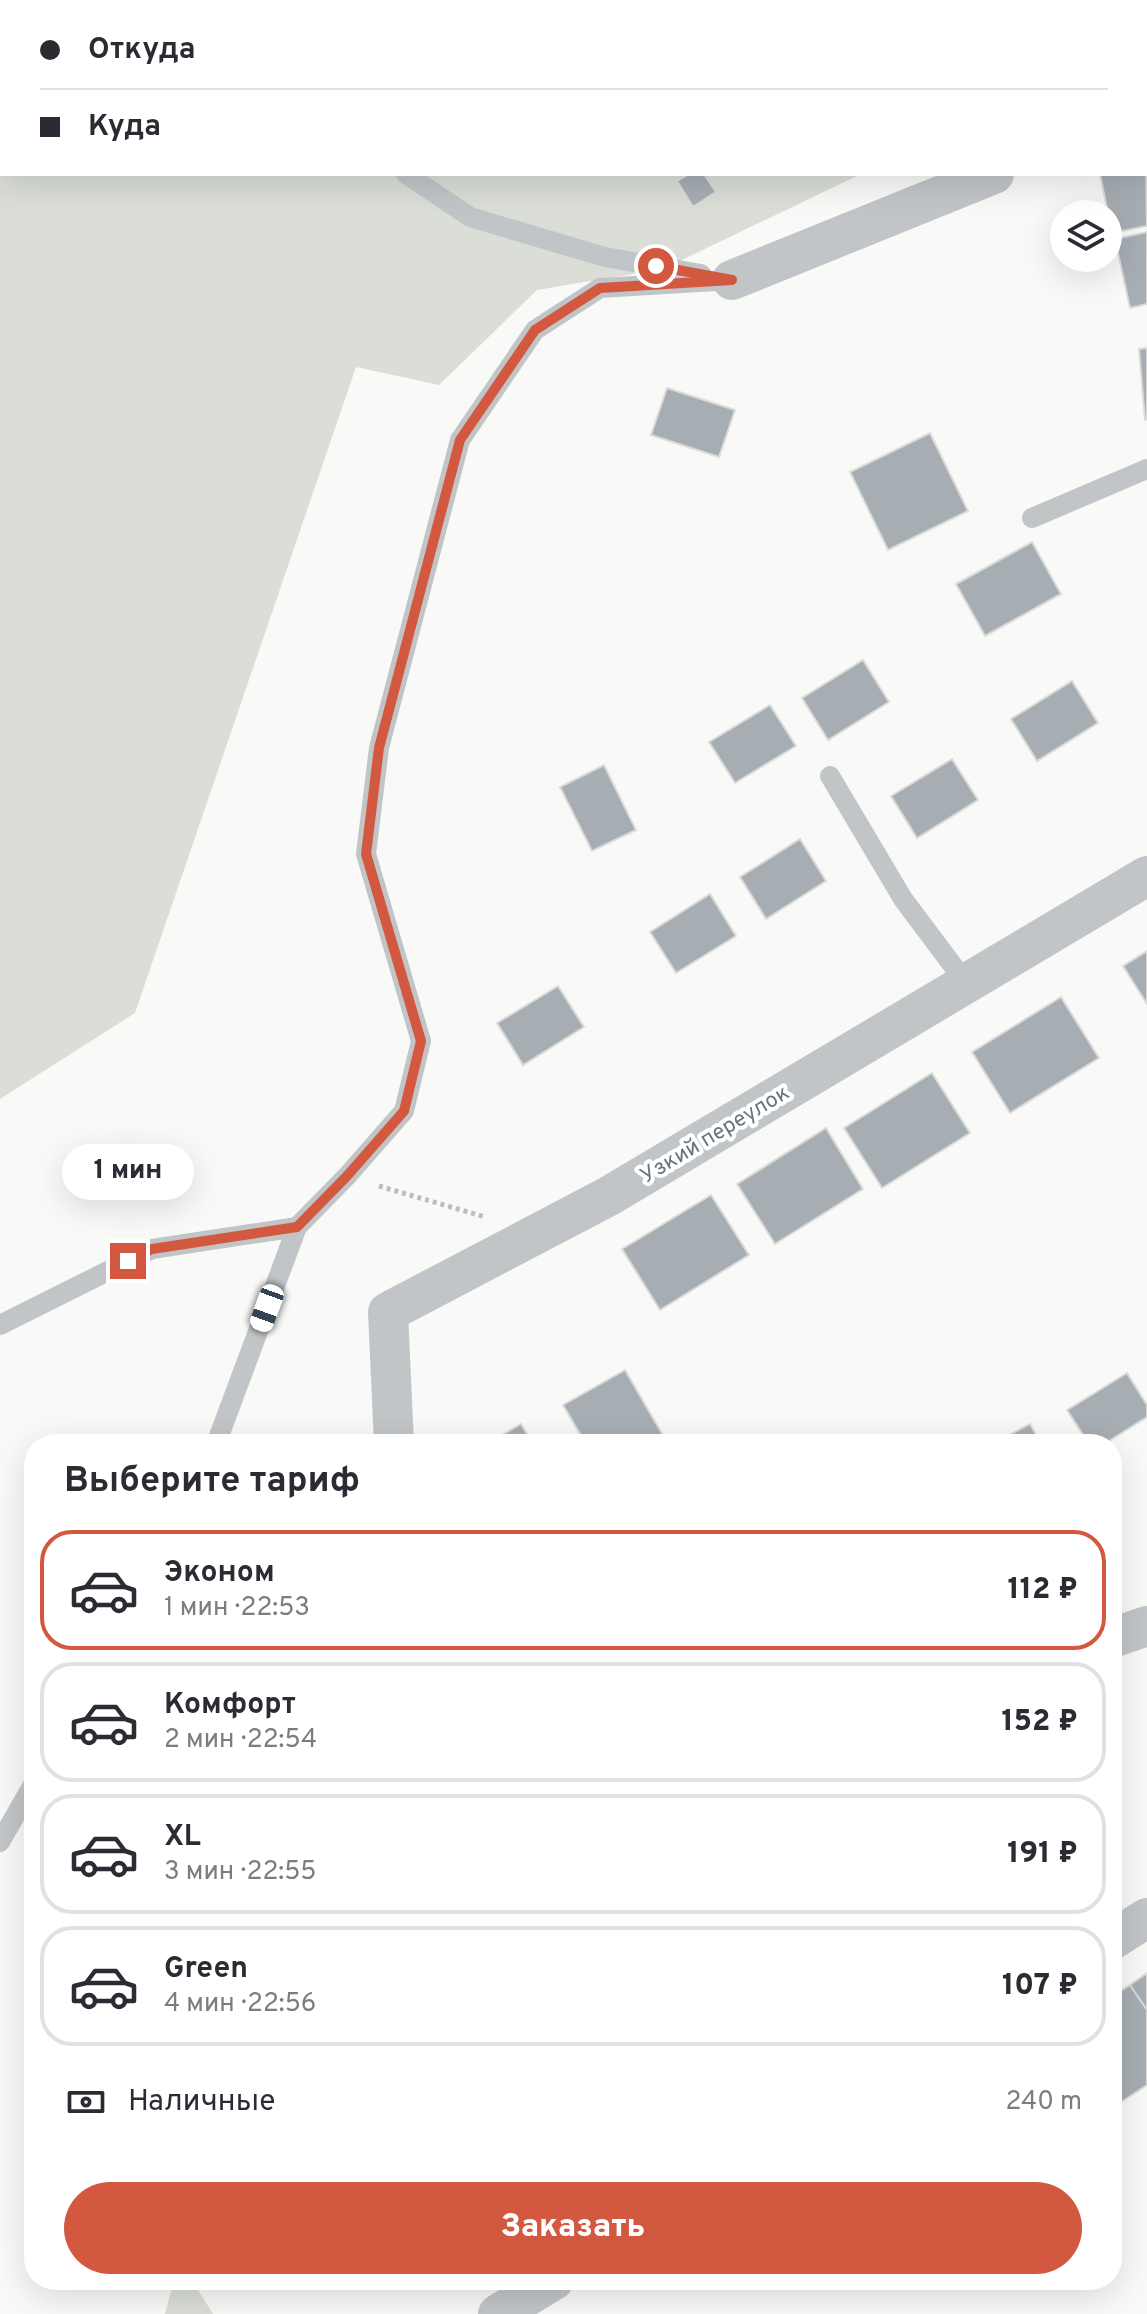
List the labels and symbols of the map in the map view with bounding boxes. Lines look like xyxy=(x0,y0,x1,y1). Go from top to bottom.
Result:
route start xyxy=(638,248,674,284)
street label: Узкий переулок xyxy=(636,1080,795,1190)
callout: 1 мин xyxy=(62,1145,194,1201)
route end xyxy=(110,1243,146,1279)
car xyxy=(248,1281,286,1335)

